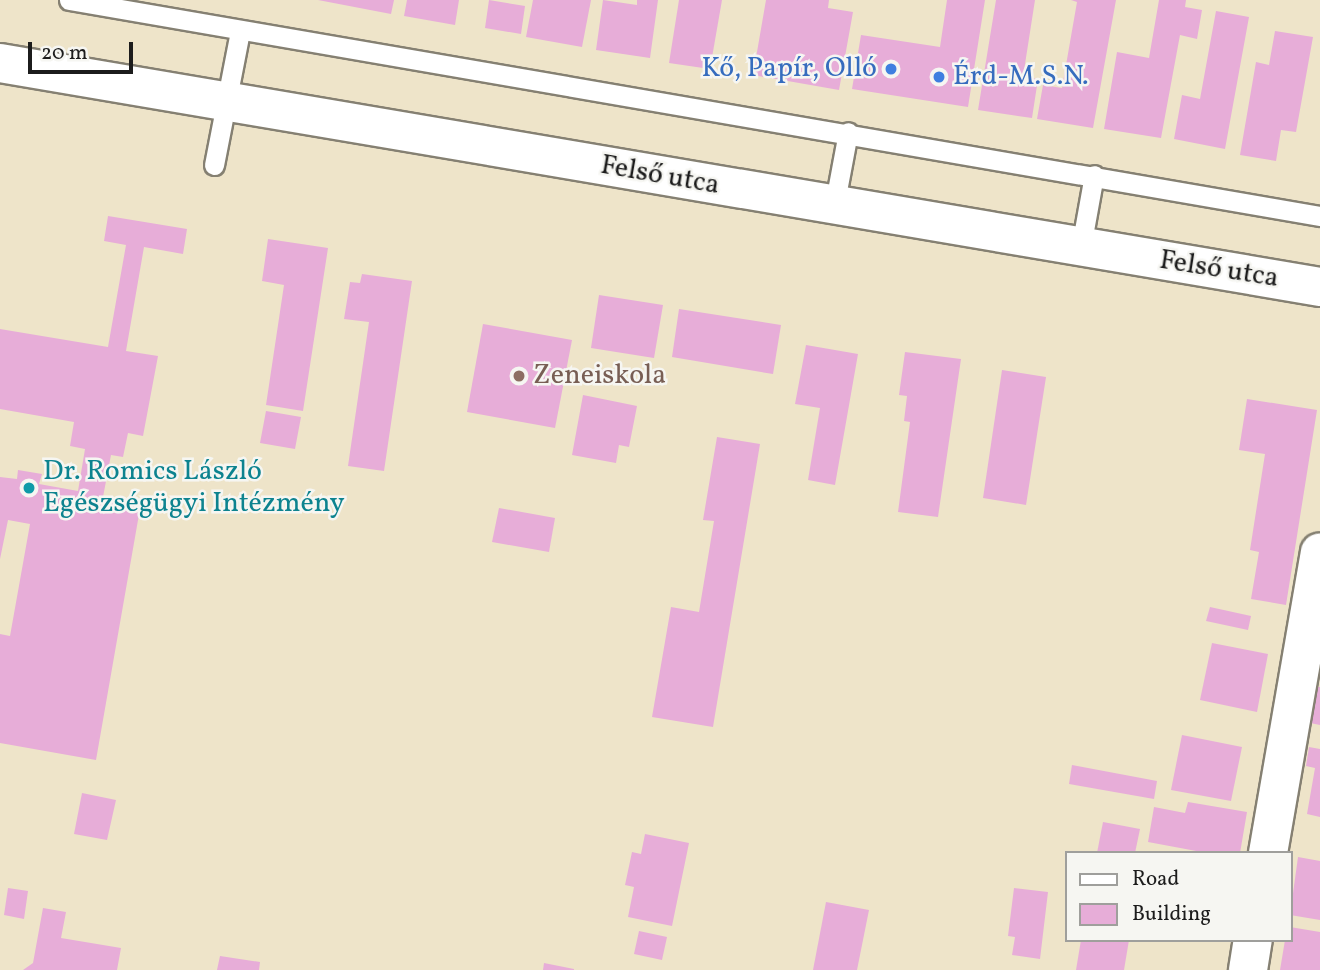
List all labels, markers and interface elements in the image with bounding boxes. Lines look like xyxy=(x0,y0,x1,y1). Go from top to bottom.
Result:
scale bar xyxy=(32,28,136,72)
text: 20 m xyxy=(41,39,87,68)
place label: Kő, Papír, Olló xyxy=(701,52,877,86)
place label: Érd-M.S.N. xyxy=(953,60,1089,94)
marker: Kő, Papír, Olló xyxy=(883,61,899,77)
marker: Érd-M.S.N. xyxy=(931,69,947,85)
street label: Felső utca xyxy=(598,149,722,203)
street label: Felső utca xyxy=(1157,244,1281,296)
place label: Zeneiskola xyxy=(533,359,666,393)
marker: Zeneiskola xyxy=(511,368,527,384)
place label: Dr. Romics László Egészségügyi Intézmény xyxy=(43,455,345,521)
marker: Dr. Romics László Egészségügyi Intézmény xyxy=(21,480,37,496)
legend xyxy=(1064,851,1292,942)
text: Road xyxy=(1132,865,1179,894)
text: Building xyxy=(1132,900,1211,929)

